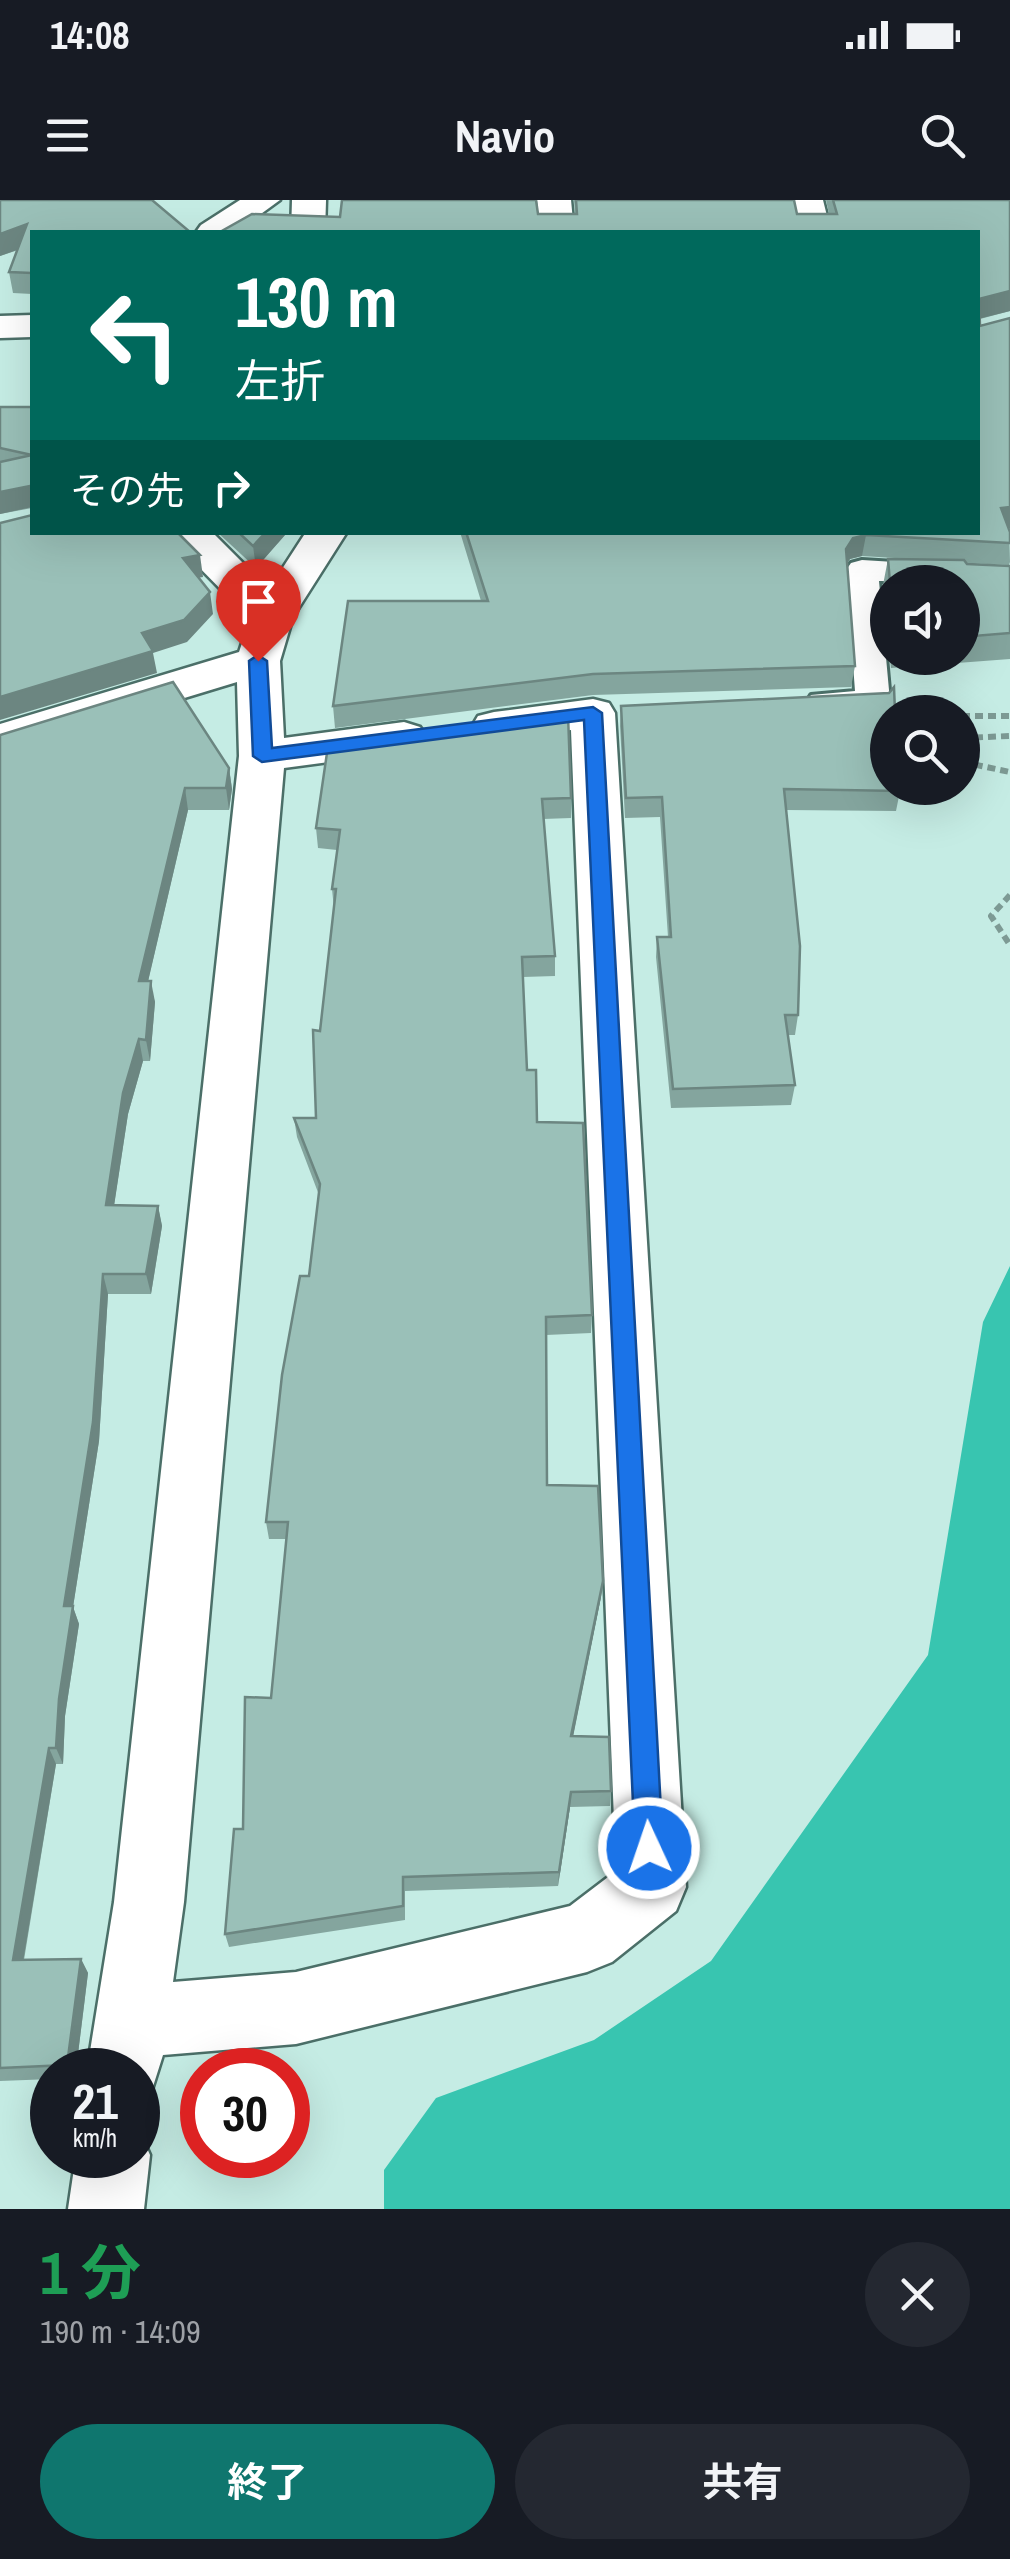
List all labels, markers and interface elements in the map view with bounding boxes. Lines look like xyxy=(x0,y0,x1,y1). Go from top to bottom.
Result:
text: 14:08 xyxy=(50,10,130,61)
text: Navio xyxy=(455,105,555,166)
icon: menu xyxy=(40,108,95,163)
icon: search xyxy=(915,108,970,163)
text: 130 m xyxy=(235,255,398,349)
icon: left xyxy=(70,270,200,400)
text: 左折 xyxy=(235,350,325,411)
icon: right xyxy=(204,460,259,515)
text: その先 xyxy=(70,465,184,516)
pin xyxy=(216,559,301,662)
map controls xyxy=(870,565,980,805)
button: sound xyxy=(870,565,980,675)
icon: arrive xyxy=(231,574,286,629)
button: search xyxy=(870,695,980,805)
position arrow xyxy=(597,1796,701,1900)
speed limit sign: 30 xyxy=(180,2048,310,2178)
text: 21 xyxy=(72,2067,118,2135)
text: km/h xyxy=(73,2121,117,2155)
text: 1 分 xyxy=(40,2232,141,2313)
button: close xyxy=(865,2242,970,2347)
text: 190 m · 14:09 xyxy=(40,2310,200,2353)
button: 終了 xyxy=(40,2424,495,2539)
button: 共有 xyxy=(515,2424,970,2539)

